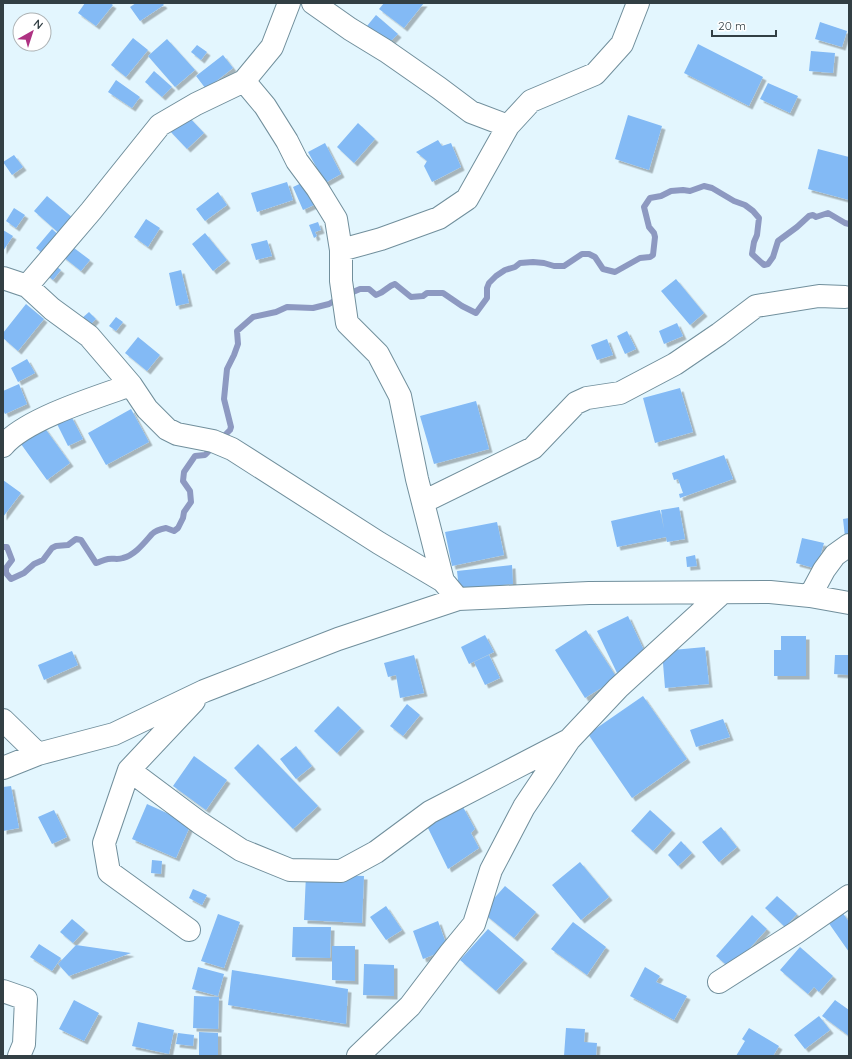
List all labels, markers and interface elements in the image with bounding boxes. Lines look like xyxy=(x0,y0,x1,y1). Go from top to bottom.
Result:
north arrow xyxy=(12,12,52,52)
scale bar xyxy=(712,12,776,38)
text: N xyxy=(31,16,46,32)
text: 20 m xyxy=(718,18,746,33)

